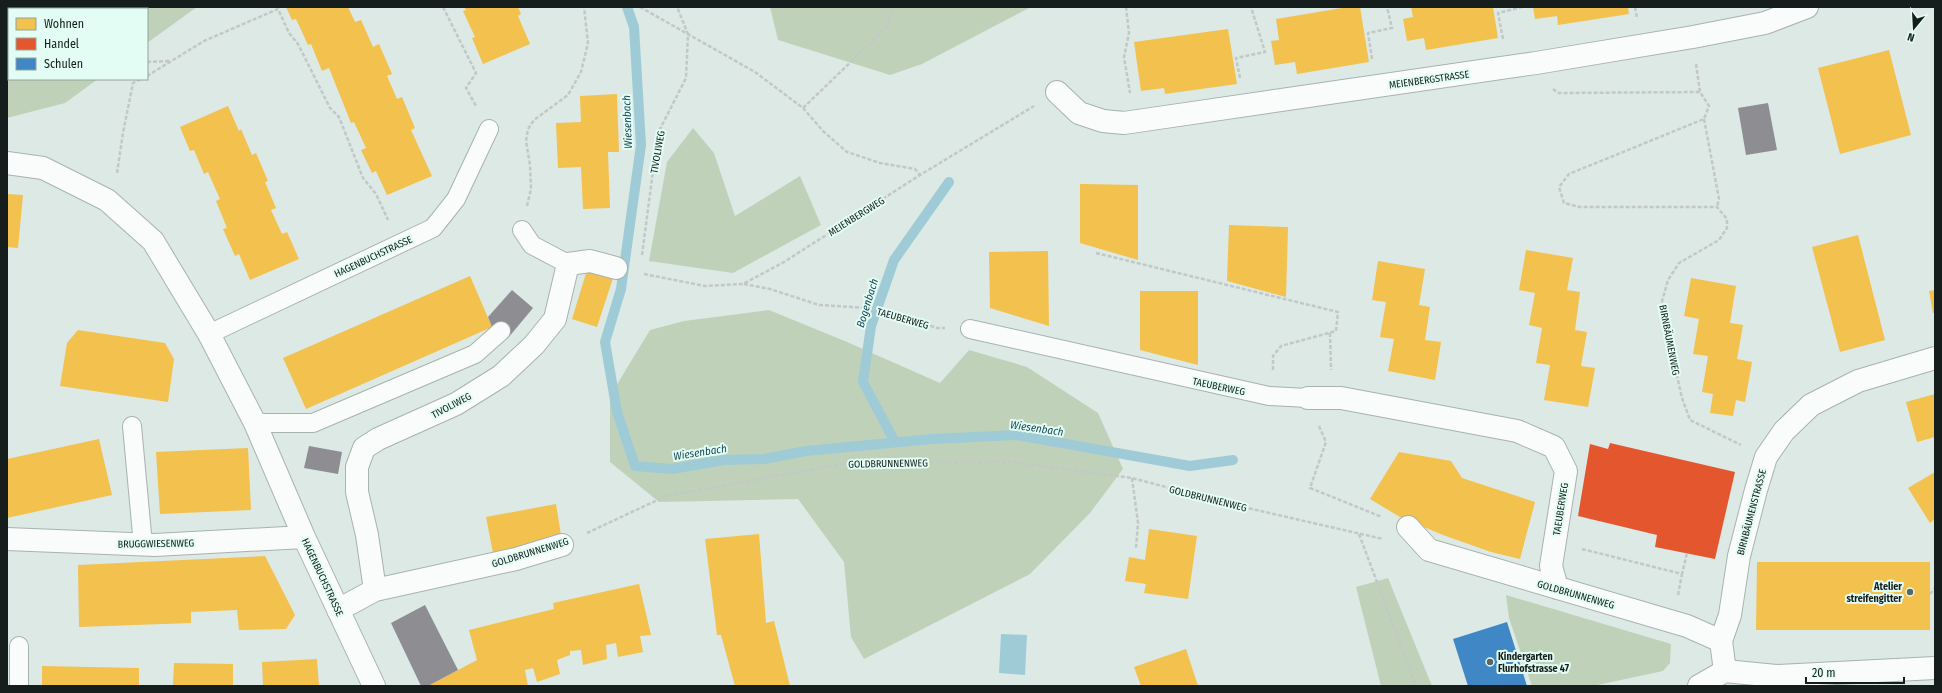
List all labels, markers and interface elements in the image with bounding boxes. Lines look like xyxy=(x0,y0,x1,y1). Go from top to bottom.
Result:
legend xyxy=(8,8,148,80)
north arrow xyxy=(1894,8,1934,48)
text: Wohnen xyxy=(44,17,84,31)
text: N xyxy=(1906,30,1916,44)
text: Handel xyxy=(44,37,79,51)
text: Schulen xyxy=(44,57,83,71)
street label: MEIENBERGSTRASSE xyxy=(1388,68,1470,92)
water label: Wiesenbach xyxy=(620,95,635,149)
street label: TIVOLIWEG xyxy=(648,129,668,175)
street label: MEIENBERGWEG xyxy=(826,195,887,239)
street label: HAGENBUCHSTRASSE xyxy=(332,233,415,280)
water label: Bogenbach xyxy=(854,277,881,329)
street label: BIRNBÄUMENWEG xyxy=(1656,304,1683,377)
street label: TAEUBERWEG xyxy=(875,306,930,332)
street label: TAEUBERWEG xyxy=(1191,376,1246,398)
street label: TIVOLIWEG xyxy=(429,390,474,421)
water label: Wiesenbach xyxy=(1009,418,1065,439)
water label: Wiesenbach xyxy=(673,442,728,463)
street label: GOLDBRUNNENWEG xyxy=(848,457,928,471)
street label: BIRNBÄUMENSTRASSE xyxy=(1734,467,1769,557)
street label: TAEUBERWEG xyxy=(1551,482,1571,536)
street label: GOLDBRUNNENWEG xyxy=(1168,484,1248,514)
street label: GOLDBRUNNENWEG xyxy=(490,535,570,570)
street label: HAGENBUCHSTRASSE xyxy=(299,536,346,619)
street label: BRUGGWIESENWEG xyxy=(118,537,195,551)
street label: GOLDBRUNNENWEG xyxy=(1536,578,1616,612)
place label: Atelier streifengitter xyxy=(1846,581,1902,605)
marker: Atelier streifengitter xyxy=(1905,587,1915,597)
place label: Kindergarten Flurhofstrasse 47 xyxy=(1498,651,1570,675)
marker: Kindergarten Flurhofstrasse 47 xyxy=(1485,657,1495,667)
scale bar xyxy=(1806,659,1904,685)
text: 20 m xyxy=(1812,666,1836,680)

